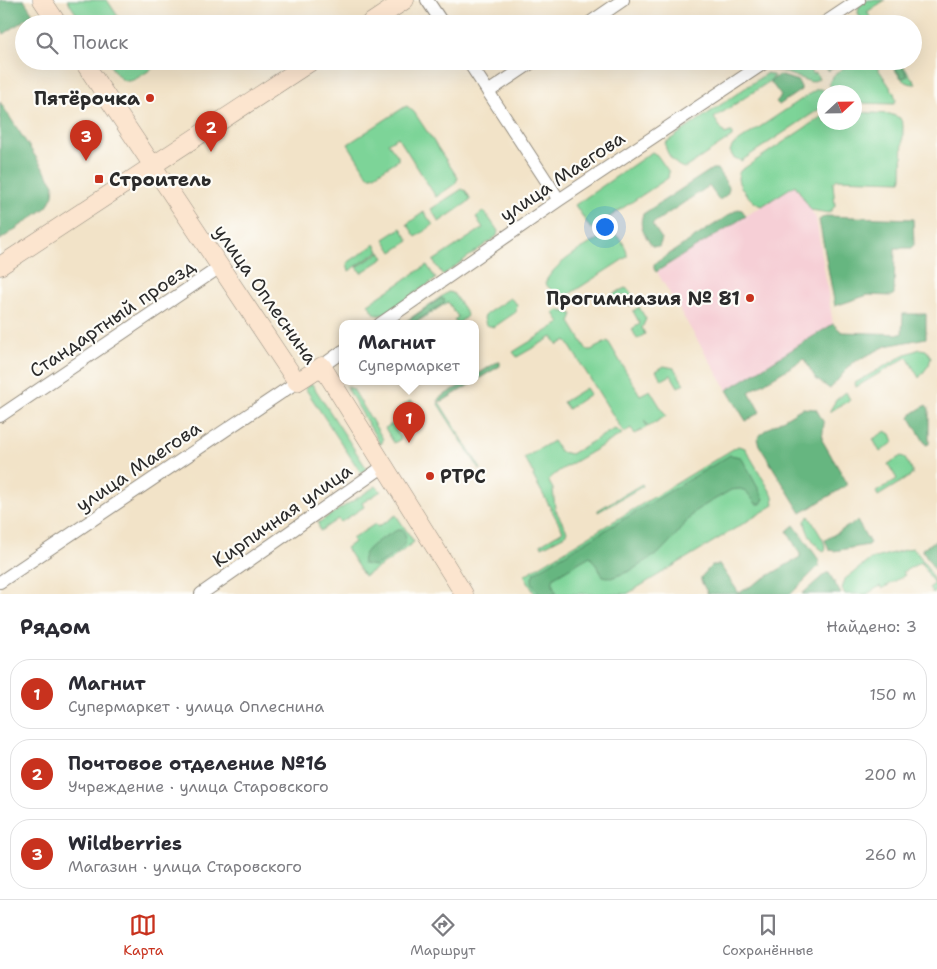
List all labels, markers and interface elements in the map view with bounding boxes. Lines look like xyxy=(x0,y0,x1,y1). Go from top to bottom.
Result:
search box xyxy=(15,15,922,70)
icon: search xyxy=(33,29,61,57)
text: Поиск xyxy=(73,30,128,55)
north arrow xyxy=(817,85,862,130)
place label: Пятёрочка xyxy=(34,86,140,111)
marker: Пятёрочка xyxy=(144,92,156,104)
pin: 2 xyxy=(195,111,227,152)
pin: 3 xyxy=(70,120,102,161)
street label: улица Маегова xyxy=(495,125,630,228)
place label: Строитель xyxy=(109,167,211,192)
marker: Строитель xyxy=(93,173,105,185)
your location xyxy=(592,214,618,240)
street label: улица Оплеснина xyxy=(208,220,323,369)
street label: Стандартный проезд xyxy=(25,254,200,383)
place label: Прогимназия № 81 xyxy=(546,286,740,311)
marker: Прогимназия № 81 xyxy=(744,292,756,304)
popup xyxy=(339,320,479,385)
text: Магнит xyxy=(358,330,436,355)
text: Супермаркет xyxy=(358,355,460,376)
pin: 1 xyxy=(393,402,425,443)
street label: улица Маегова xyxy=(71,415,206,518)
street label: Кирпичная улица xyxy=(208,458,357,573)
place label: РТРС xyxy=(440,464,486,489)
marker: РТРС xyxy=(424,470,436,482)
text: Рядом xyxy=(20,613,90,641)
text: Найдено: 3 xyxy=(826,616,917,637)
text: Магнит xyxy=(68,671,146,696)
text: 1 xyxy=(33,684,41,705)
text: 150 m xyxy=(869,684,916,705)
text: Супермаркет · улица Оплеснина xyxy=(68,696,324,717)
text: Почтовое отделение №16 xyxy=(68,751,327,776)
text: 2 xyxy=(31,764,43,785)
text: 200 m xyxy=(864,764,916,785)
text: Учреждение · улица Старовского xyxy=(68,776,329,797)
text: Wildberries xyxy=(68,831,182,856)
text: 3 xyxy=(31,844,43,865)
text: 260 m xyxy=(864,844,916,865)
text: Магазин · улица Старовского xyxy=(68,856,302,877)
tab: Карта xyxy=(123,911,163,959)
tab: Маршрут xyxy=(410,911,475,959)
tab: Сохранённые xyxy=(722,911,814,959)

